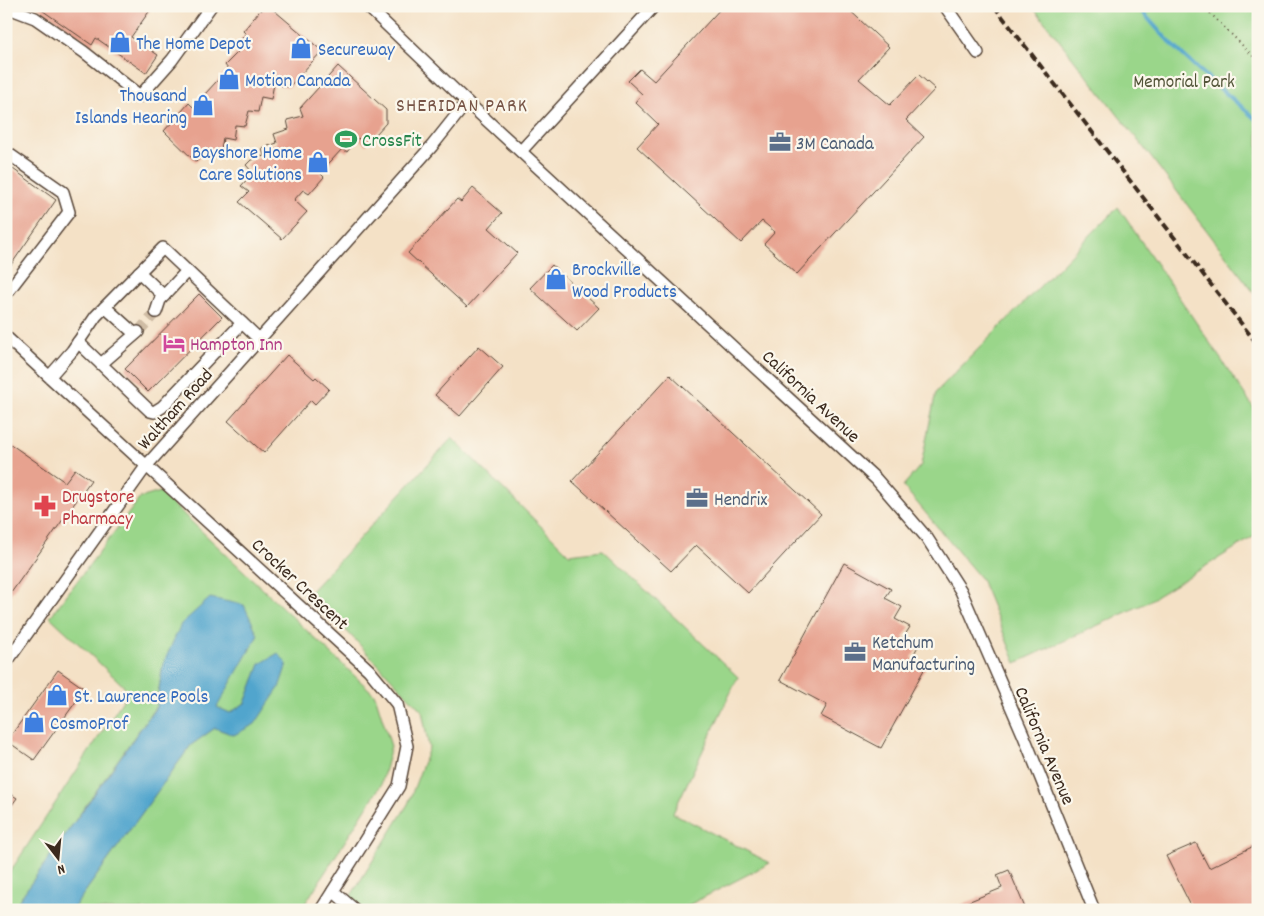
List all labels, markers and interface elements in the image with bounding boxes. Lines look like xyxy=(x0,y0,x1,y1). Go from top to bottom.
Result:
shop icon: The Home Depot xyxy=(107,29,133,55)
place label: The Home Depot xyxy=(136,32,251,59)
shop icon: Secureway xyxy=(288,35,314,61)
place label: Secureway xyxy=(318,38,395,65)
shop icon: Motion Canada xyxy=(216,66,242,92)
place label: Motion Canada xyxy=(245,69,352,96)
park label: Memorial Park xyxy=(1133,70,1235,97)
place label: Thousand Islands Hearing xyxy=(75,84,187,133)
shop icon: Thousand Islands Hearing xyxy=(190,92,216,118)
district label: SHERIDAN PARK xyxy=(396,93,528,121)
sports icon: CrossFit xyxy=(333,126,359,152)
place label: CrossFit xyxy=(362,129,422,156)
office icon: 3M Canada xyxy=(767,129,793,155)
place label: 3M Canada xyxy=(796,132,875,159)
place label: Bayshore Home Care Solutions xyxy=(192,141,302,190)
shop icon: Bayshore Home Care Solutions xyxy=(305,149,331,175)
place label: Brockville Wood Products xyxy=(572,258,677,307)
shop icon: Brockville Wood Products xyxy=(543,266,569,292)
hotel icon: Hampton Inn xyxy=(161,330,187,356)
place label: Hampton Inn xyxy=(190,333,283,360)
street label: California Avenue xyxy=(754,345,865,450)
street label: Waltham Road xyxy=(132,363,221,457)
place label: Drugstore Pharmacy xyxy=(62,485,134,534)
office icon: Hendrix xyxy=(684,485,710,511)
place label: Hendrix xyxy=(714,488,767,515)
pharmacy icon: Drugstore Pharmacy xyxy=(32,493,58,519)
street label: Crocker Crescent xyxy=(244,533,353,638)
place label: Ketchum Manufacturing xyxy=(872,631,975,680)
office icon: Ketchum Manufacturing xyxy=(842,639,868,665)
shop icon: St. Lawrence Pools xyxy=(44,682,70,708)
street label: California Avenue xyxy=(1006,683,1080,810)
place label: St. Lawrence Pools xyxy=(74,685,208,712)
shop icon: CosmoProf xyxy=(21,709,47,735)
place label: CosmoProf xyxy=(50,712,129,739)
north arrow xyxy=(32,834,82,884)
text: N xyxy=(55,858,67,879)

